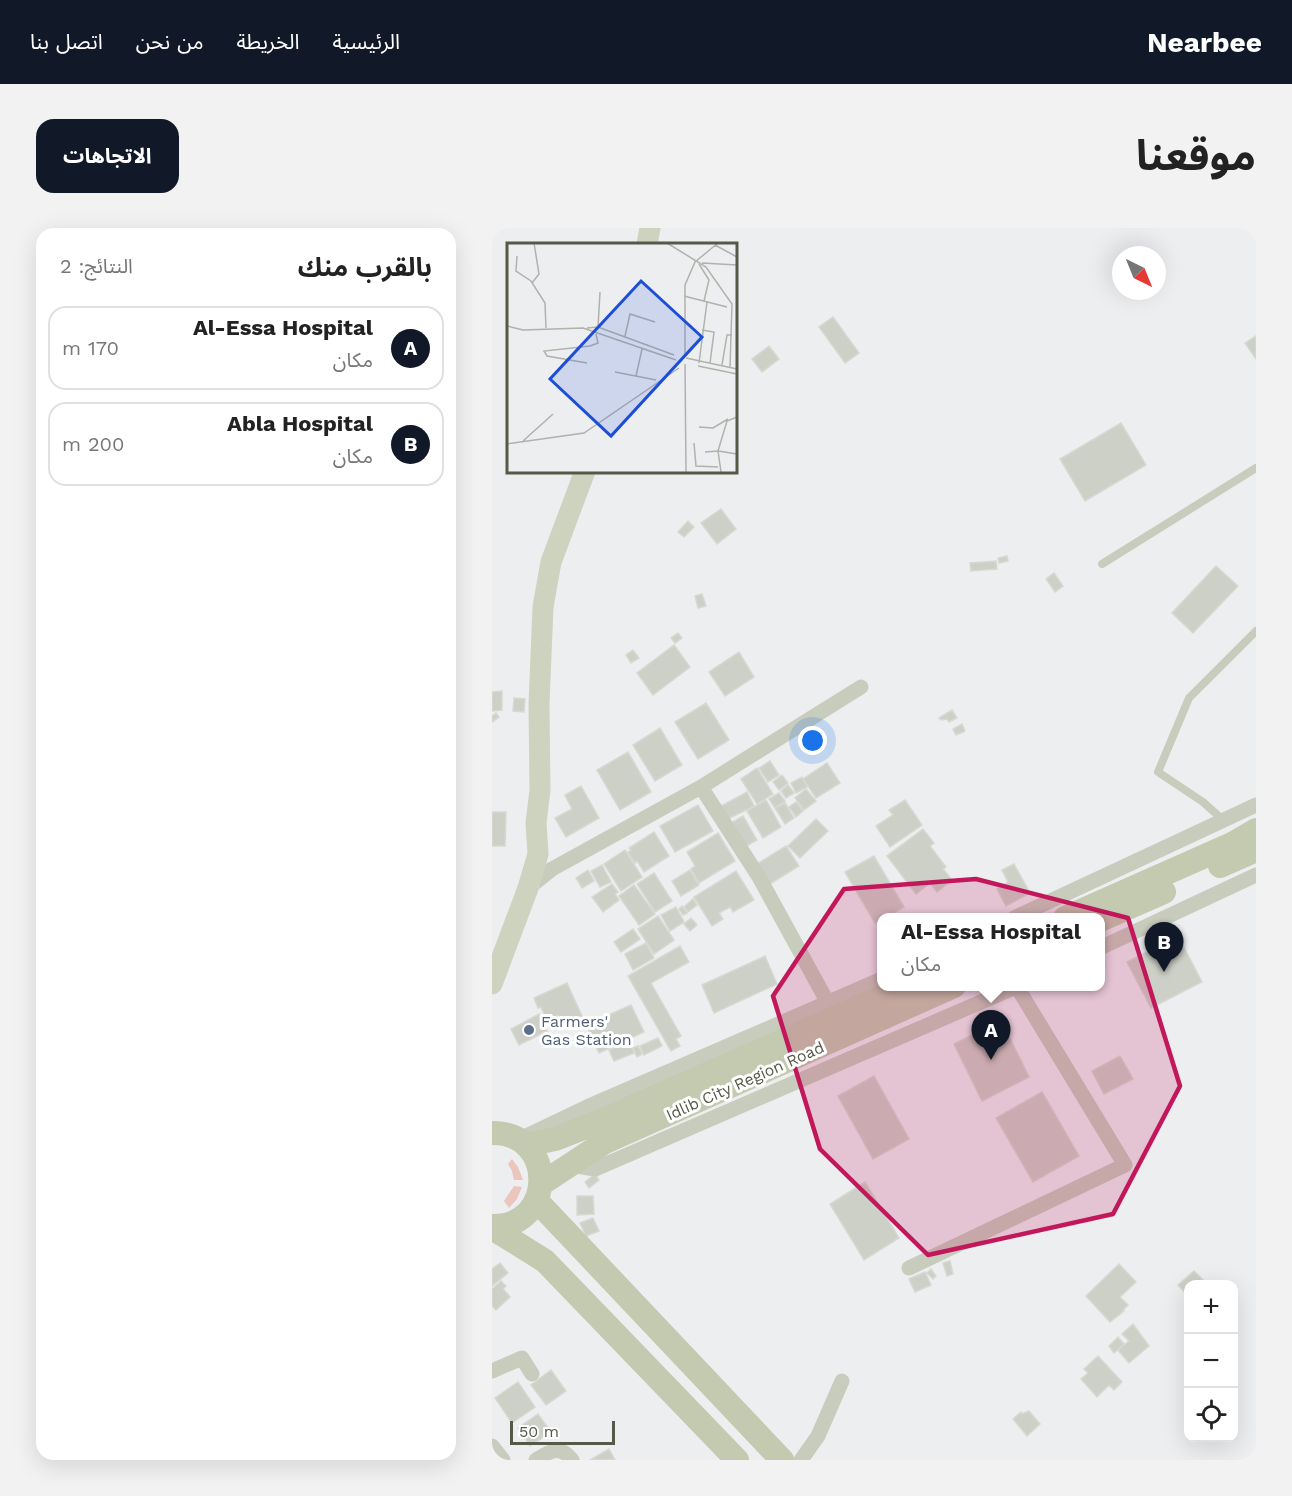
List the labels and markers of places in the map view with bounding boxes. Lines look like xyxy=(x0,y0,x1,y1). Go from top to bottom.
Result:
pin: B xyxy=(1144,922,1184,972)
pin: A xyxy=(972,1010,1010,1060)
place label: Farmers' Gas Station xyxy=(541,1012,632,1049)
marker: Farmers' Gas Station xyxy=(522,1023,536,1037)

